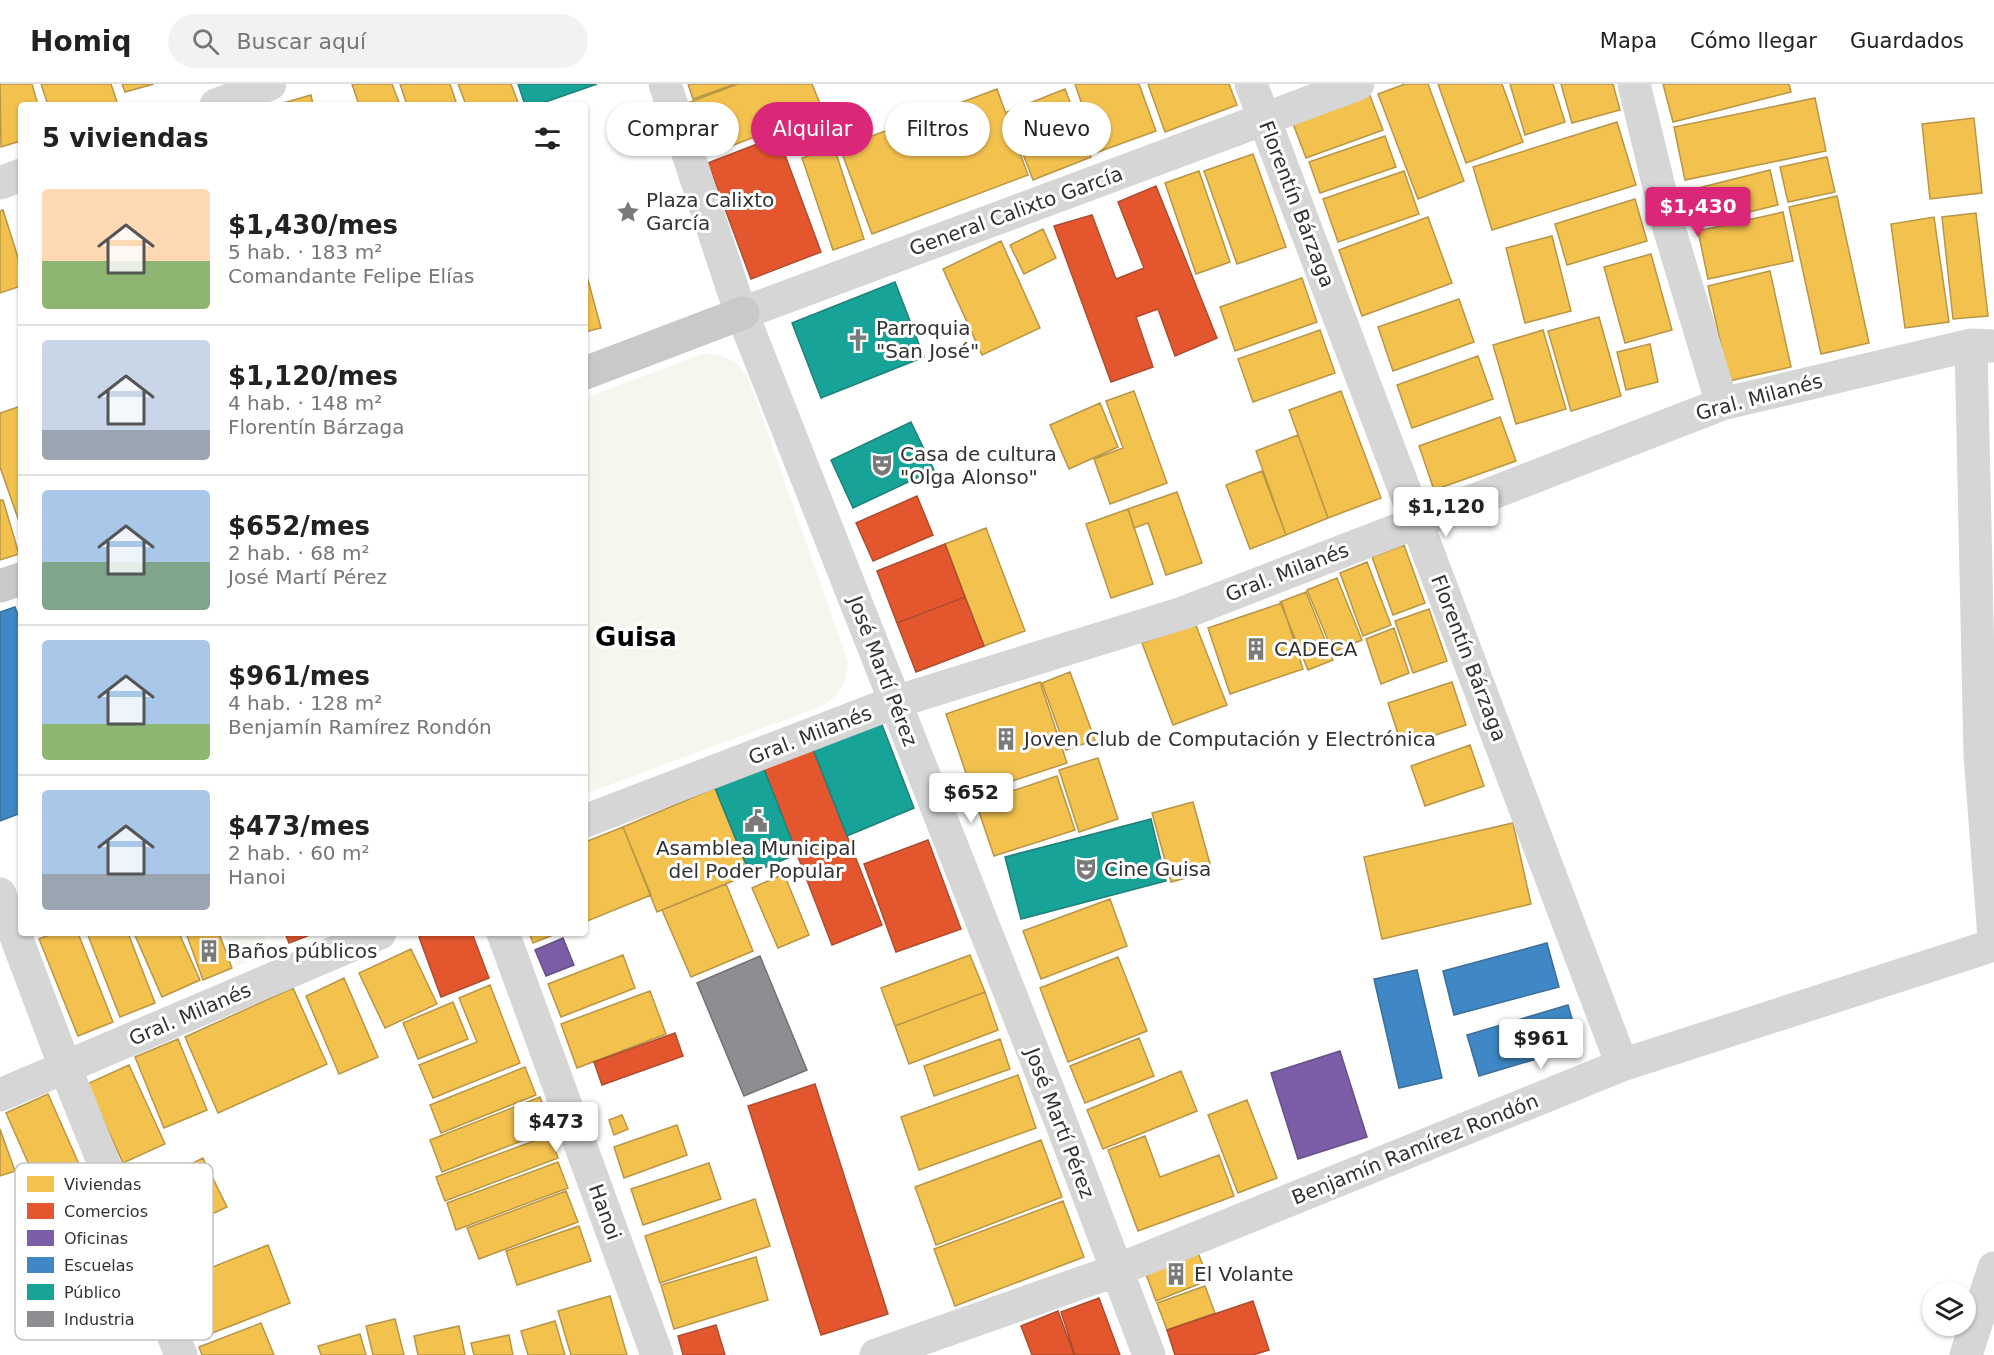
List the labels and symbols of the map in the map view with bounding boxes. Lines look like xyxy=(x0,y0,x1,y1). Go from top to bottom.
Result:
street label: Florentín Bárzaga xyxy=(1254,117,1340,291)
street label: General Calixto García xyxy=(906,161,1126,261)
pin: $1,430 xyxy=(1649,187,1747,238)
place label: Plaza Calixto García xyxy=(646,188,774,235)
place icon: Plaza Calixto García xyxy=(615,199,641,225)
place label: Parroquia "San José" xyxy=(876,316,979,363)
church icon: Parroquia "San José" xyxy=(845,327,871,353)
street label: Gral. Milanés xyxy=(1693,369,1825,425)
place label: Casa de cultura "Olga Alonso" xyxy=(900,442,1057,489)
theatre icon: Casa de cultura "Olga Alonso" xyxy=(869,452,895,478)
pin: $1,120 xyxy=(1397,487,1495,538)
street label: Gral. Milanés xyxy=(1222,537,1352,607)
street label: Florentín Bárzaga xyxy=(1426,571,1512,745)
street label: José Martí Pérez xyxy=(843,591,923,749)
district label: Guisa xyxy=(595,622,677,652)
building icon: CADECA xyxy=(1243,636,1269,662)
place label: CADECA xyxy=(1274,637,1358,661)
street label: Gral. Milanés xyxy=(745,700,875,770)
building icon: Joven Club de Computación y Electrónica xyxy=(993,726,1019,752)
place label: Joven Club de Computación y Electrónica xyxy=(1022,727,1436,751)
pin: $652 xyxy=(935,773,1007,824)
public building icon: Asamblea Municipal del Poder Popular xyxy=(743,808,769,834)
place label: Asamblea Municipal del Poder Popular xyxy=(656,836,856,883)
theatre icon: Cine Guisa xyxy=(1073,856,1099,882)
place label: Cine Guisa xyxy=(1104,857,1211,881)
building icon: Baños públicos xyxy=(196,938,222,964)
place label: Baños públicos xyxy=(227,939,378,963)
street label: Gral. Milanés xyxy=(125,978,255,1050)
pin: $961 xyxy=(1505,1019,1577,1070)
street label: José Martí Pérez xyxy=(1020,1043,1100,1201)
street label: Benjamín Ramírez Rondón xyxy=(1288,1088,1542,1210)
pin: $473 xyxy=(520,1102,592,1153)
legend xyxy=(15,1163,213,1340)
text: Viviendas xyxy=(64,1175,141,1194)
street label: Hanoi xyxy=(584,1181,626,1243)
text: Comercios xyxy=(64,1202,148,1221)
text: Oficinas xyxy=(64,1229,128,1248)
text: Escuelas xyxy=(64,1256,134,1275)
building icon: El Volante xyxy=(1163,1261,1189,1287)
place label: El Volante xyxy=(1194,1262,1294,1286)
text: Público xyxy=(64,1283,121,1302)
text: Industria xyxy=(64,1310,135,1329)

